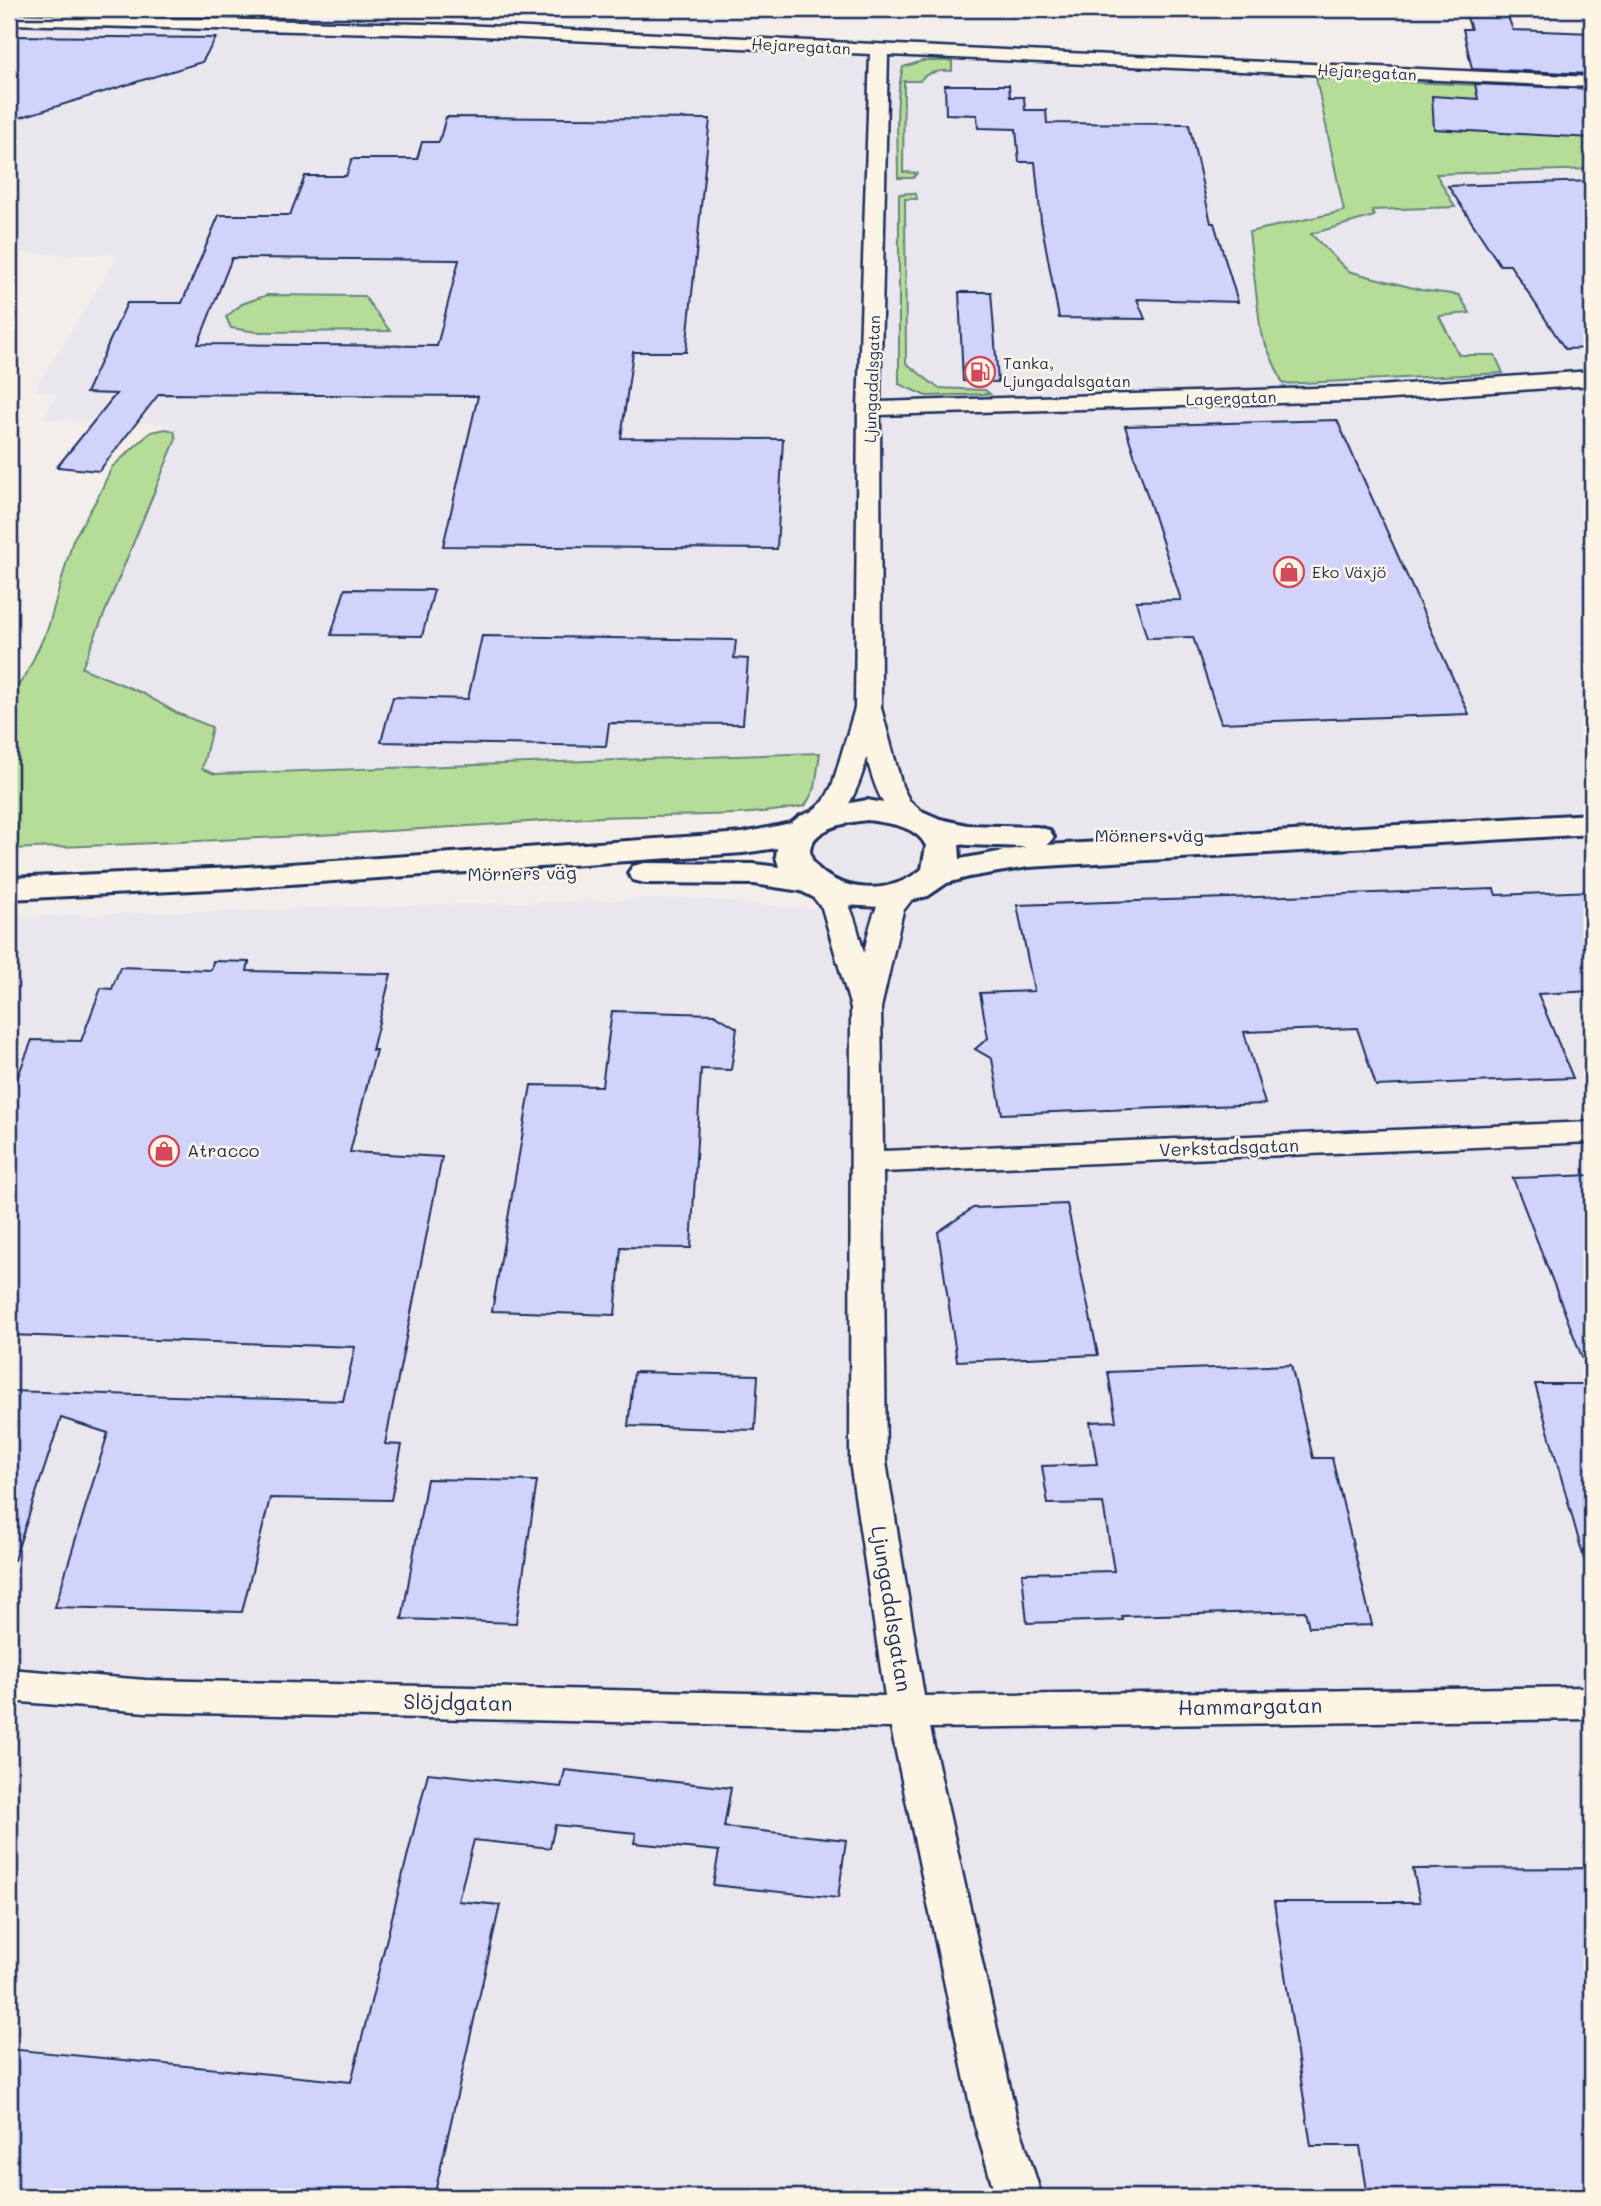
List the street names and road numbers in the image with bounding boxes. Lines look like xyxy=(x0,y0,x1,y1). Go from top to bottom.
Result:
street label: Hejaregatan xyxy=(751,32,851,59)
street label: Hejaregatan xyxy=(1317,58,1417,85)
street label: Ljungadalsgatan xyxy=(859,315,884,443)
street label: Lagergatan xyxy=(1185,385,1277,410)
street label: Mörners väg xyxy=(1094,823,1204,847)
street label: Mörners väg xyxy=(467,860,577,886)
street label: Verkstadsgatan xyxy=(1159,1133,1299,1161)
street label: Ljungadalsgatan xyxy=(866,1524,919,1694)
street label: Slöjdgatan xyxy=(403,1687,513,1716)
street label: Hammargatan xyxy=(1178,1691,1322,1720)

